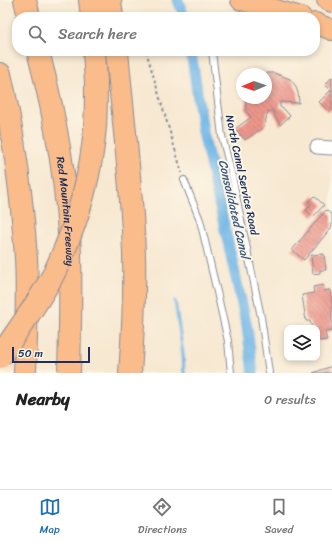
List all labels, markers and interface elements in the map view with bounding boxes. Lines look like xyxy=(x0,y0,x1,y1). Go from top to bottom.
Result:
search box xyxy=(12,12,320,56)
text: Search here xyxy=(58,21,137,47)
icon: search xyxy=(26,23,48,45)
north arrow xyxy=(236,68,272,104)
street label: North Canal Service Road xyxy=(220,113,264,238)
street label: Red Mountain Freeway xyxy=(51,155,80,267)
water label: Consolidated Canal xyxy=(212,157,257,263)
map controls xyxy=(284,325,320,361)
button: layers xyxy=(284,325,320,361)
text: 50 m xyxy=(18,344,43,363)
scale bar xyxy=(12,345,90,364)
text: Nearby xyxy=(16,384,70,414)
text: 0 results xyxy=(264,388,316,411)
tab: Map xyxy=(39,496,61,539)
tab: Directions xyxy=(138,496,187,539)
tab: Saved xyxy=(264,496,293,539)

